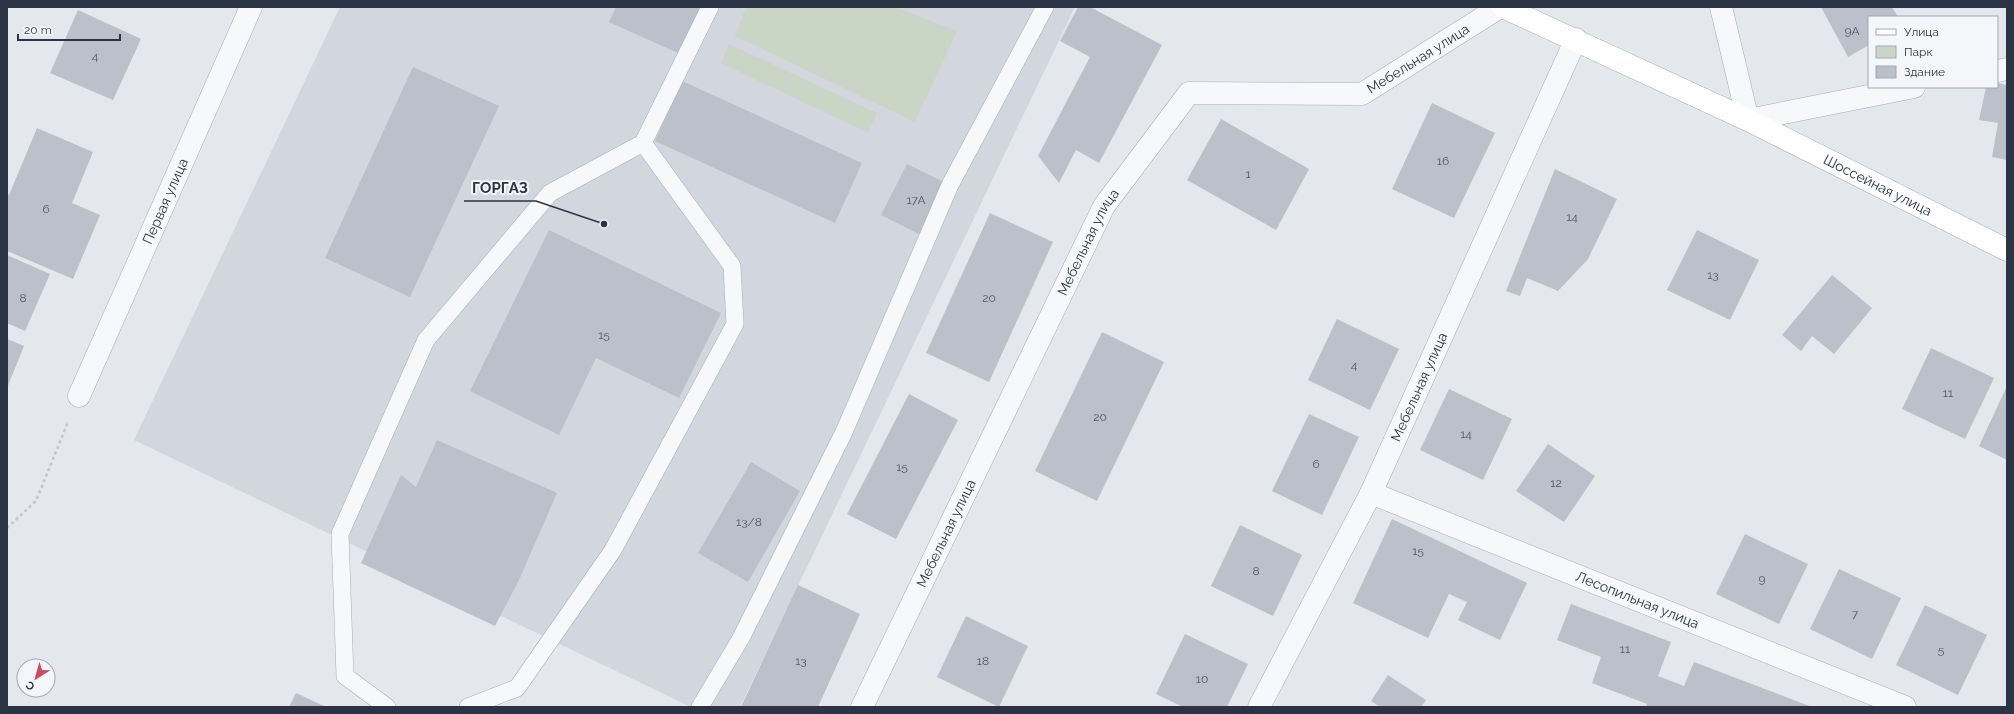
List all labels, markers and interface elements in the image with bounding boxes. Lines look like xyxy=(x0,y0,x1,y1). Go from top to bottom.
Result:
scale bar xyxy=(18,16,120,42)
legend xyxy=(1868,16,1998,88)
street label: Мебельная улица xyxy=(1364,20,1472,97)
text: 20 m xyxy=(24,23,52,37)
house number: 9А xyxy=(1844,24,1860,38)
text: Улица xyxy=(1904,25,1939,39)
text: Парк xyxy=(1904,45,1933,59)
house number: 4 xyxy=(92,49,99,63)
text: Здание xyxy=(1904,65,1945,79)
street label: Шоссейная улица xyxy=(1821,151,1935,219)
house number: 16 xyxy=(1437,154,1449,168)
street label: Первая улица xyxy=(139,156,191,247)
house number: 1 xyxy=(1245,167,1251,181)
callout: ГОРГАЗ xyxy=(464,174,536,201)
text: ГОРГАЗ xyxy=(472,179,528,197)
street label: Мебельная улица xyxy=(1054,186,1122,298)
house number: 17А xyxy=(906,193,926,207)
house number: 6 xyxy=(42,202,50,216)
house number: 14 xyxy=(1566,210,1578,224)
house number: 13 xyxy=(1707,268,1719,282)
house number: 8 xyxy=(19,291,27,305)
house number: 20 xyxy=(982,291,996,305)
house number: 15 xyxy=(598,328,610,342)
street label: Мебельная улица xyxy=(1387,330,1450,444)
house number: 4 xyxy=(1351,358,1358,372)
house number: 11 xyxy=(1943,386,1953,400)
house number: 20 xyxy=(1093,410,1107,424)
house number: 14 xyxy=(1460,427,1472,441)
house number: 6 xyxy=(1312,457,1320,471)
house number: 15 xyxy=(896,460,908,474)
house number: 12 xyxy=(1550,476,1562,490)
street label: Мебельная улица xyxy=(913,477,979,590)
house number: 13/8 xyxy=(736,515,762,529)
house number: 15 xyxy=(1412,544,1424,558)
house number: 8 xyxy=(1252,564,1260,578)
street label: Лесопильная улица xyxy=(1573,568,1701,632)
house number: 9 xyxy=(1758,572,1766,586)
house number: 7 xyxy=(1852,607,1859,621)
house number: 11 xyxy=(1620,642,1630,656)
house number: 5 xyxy=(1938,643,1945,657)
house number: 13 xyxy=(795,654,807,668)
house number: 18 xyxy=(977,654,989,668)
north arrow xyxy=(16,658,56,698)
house number: 10 xyxy=(1196,672,1208,686)
text: С xyxy=(23,678,37,693)

